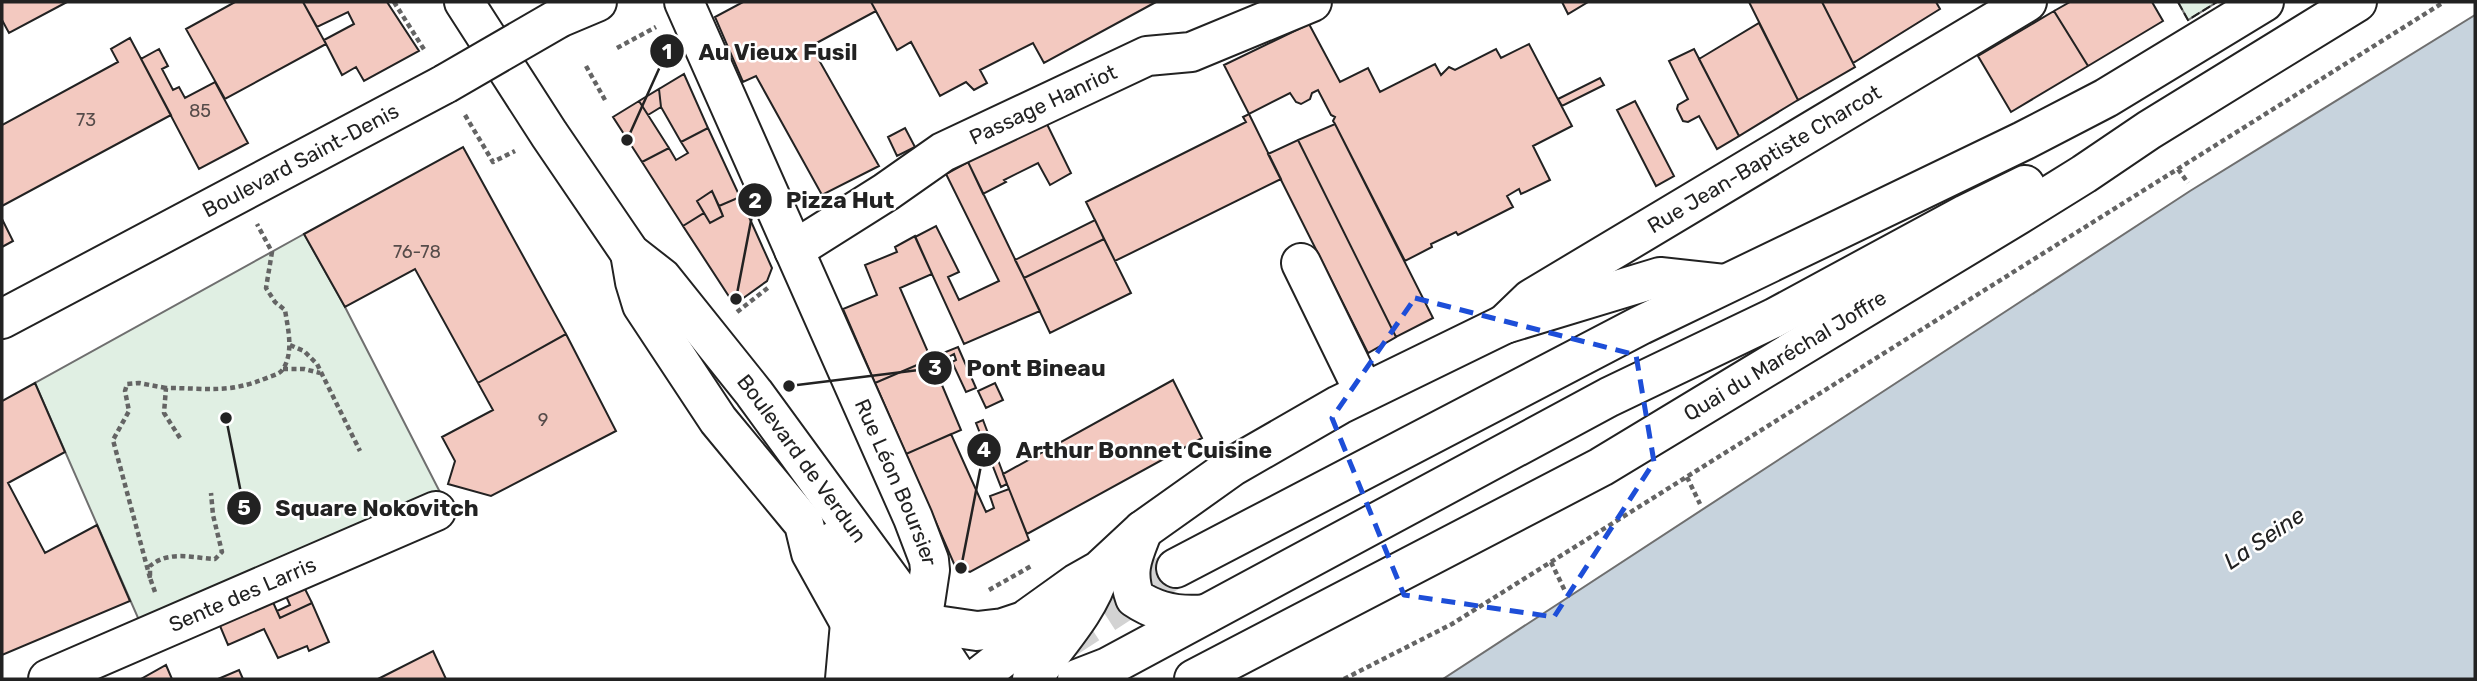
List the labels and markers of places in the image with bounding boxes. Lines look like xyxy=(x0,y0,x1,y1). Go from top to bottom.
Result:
callout: Au Vieux Fusil xyxy=(649,29,872,73)
callout: Pizza Hut xyxy=(737,178,909,222)
callout: Pont Bineau xyxy=(917,346,1119,390)
callout: Arthur Bonnet Cuisine xyxy=(966,428,1286,472)
callout: Square Nokovitch xyxy=(227,486,493,530)

